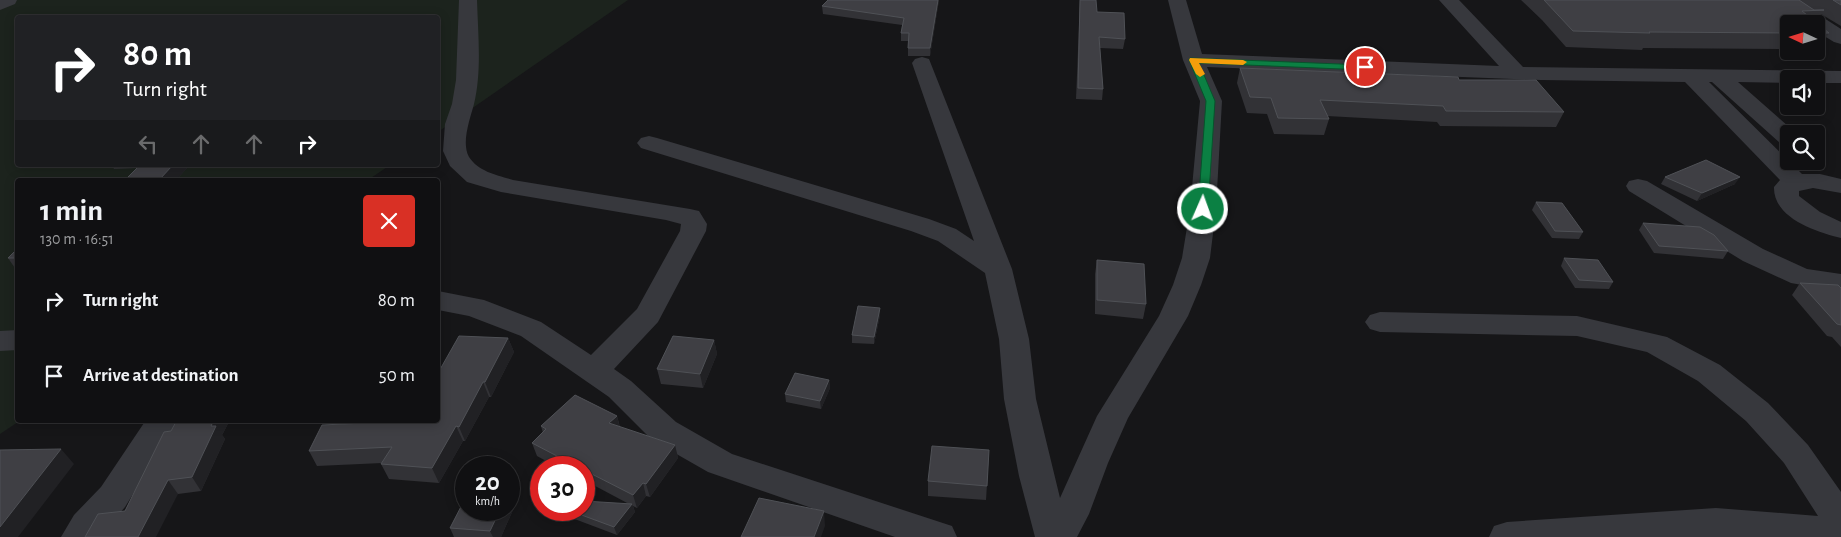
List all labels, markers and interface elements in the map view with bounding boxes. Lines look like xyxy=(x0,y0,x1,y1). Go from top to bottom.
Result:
north arrow xyxy=(1780,15,1825,60)
map controls xyxy=(1780,15,1825,170)
icon: right xyxy=(40,35,105,100)
text: 80 m xyxy=(123,37,192,72)
pin xyxy=(1344,46,1386,88)
icon: arrive xyxy=(1351,53,1379,81)
button: sound xyxy=(1780,70,1825,115)
text: Turn right xyxy=(123,78,207,100)
button: search xyxy=(1780,125,1825,170)
icon: left xyxy=(134,130,162,158)
icon: ahead xyxy=(187,130,215,158)
icon: ahead xyxy=(240,130,268,158)
icon: right xyxy=(293,130,321,158)
position arrow xyxy=(1176,182,1228,234)
button: close xyxy=(363,195,415,247)
text: 1 min xyxy=(40,196,103,226)
text: 130 m · 16:51 xyxy=(40,231,114,247)
icon: right xyxy=(40,287,68,315)
text: Turn right xyxy=(83,291,158,310)
text: 80 m xyxy=(378,291,415,310)
icon: arrive xyxy=(40,362,68,390)
text: Arrive at destination xyxy=(83,366,239,385)
text: 50 m xyxy=(379,366,415,385)
speed limit sign: 30 xyxy=(530,456,595,521)
text: 20 xyxy=(475,470,500,495)
text: km/h xyxy=(475,495,500,507)

